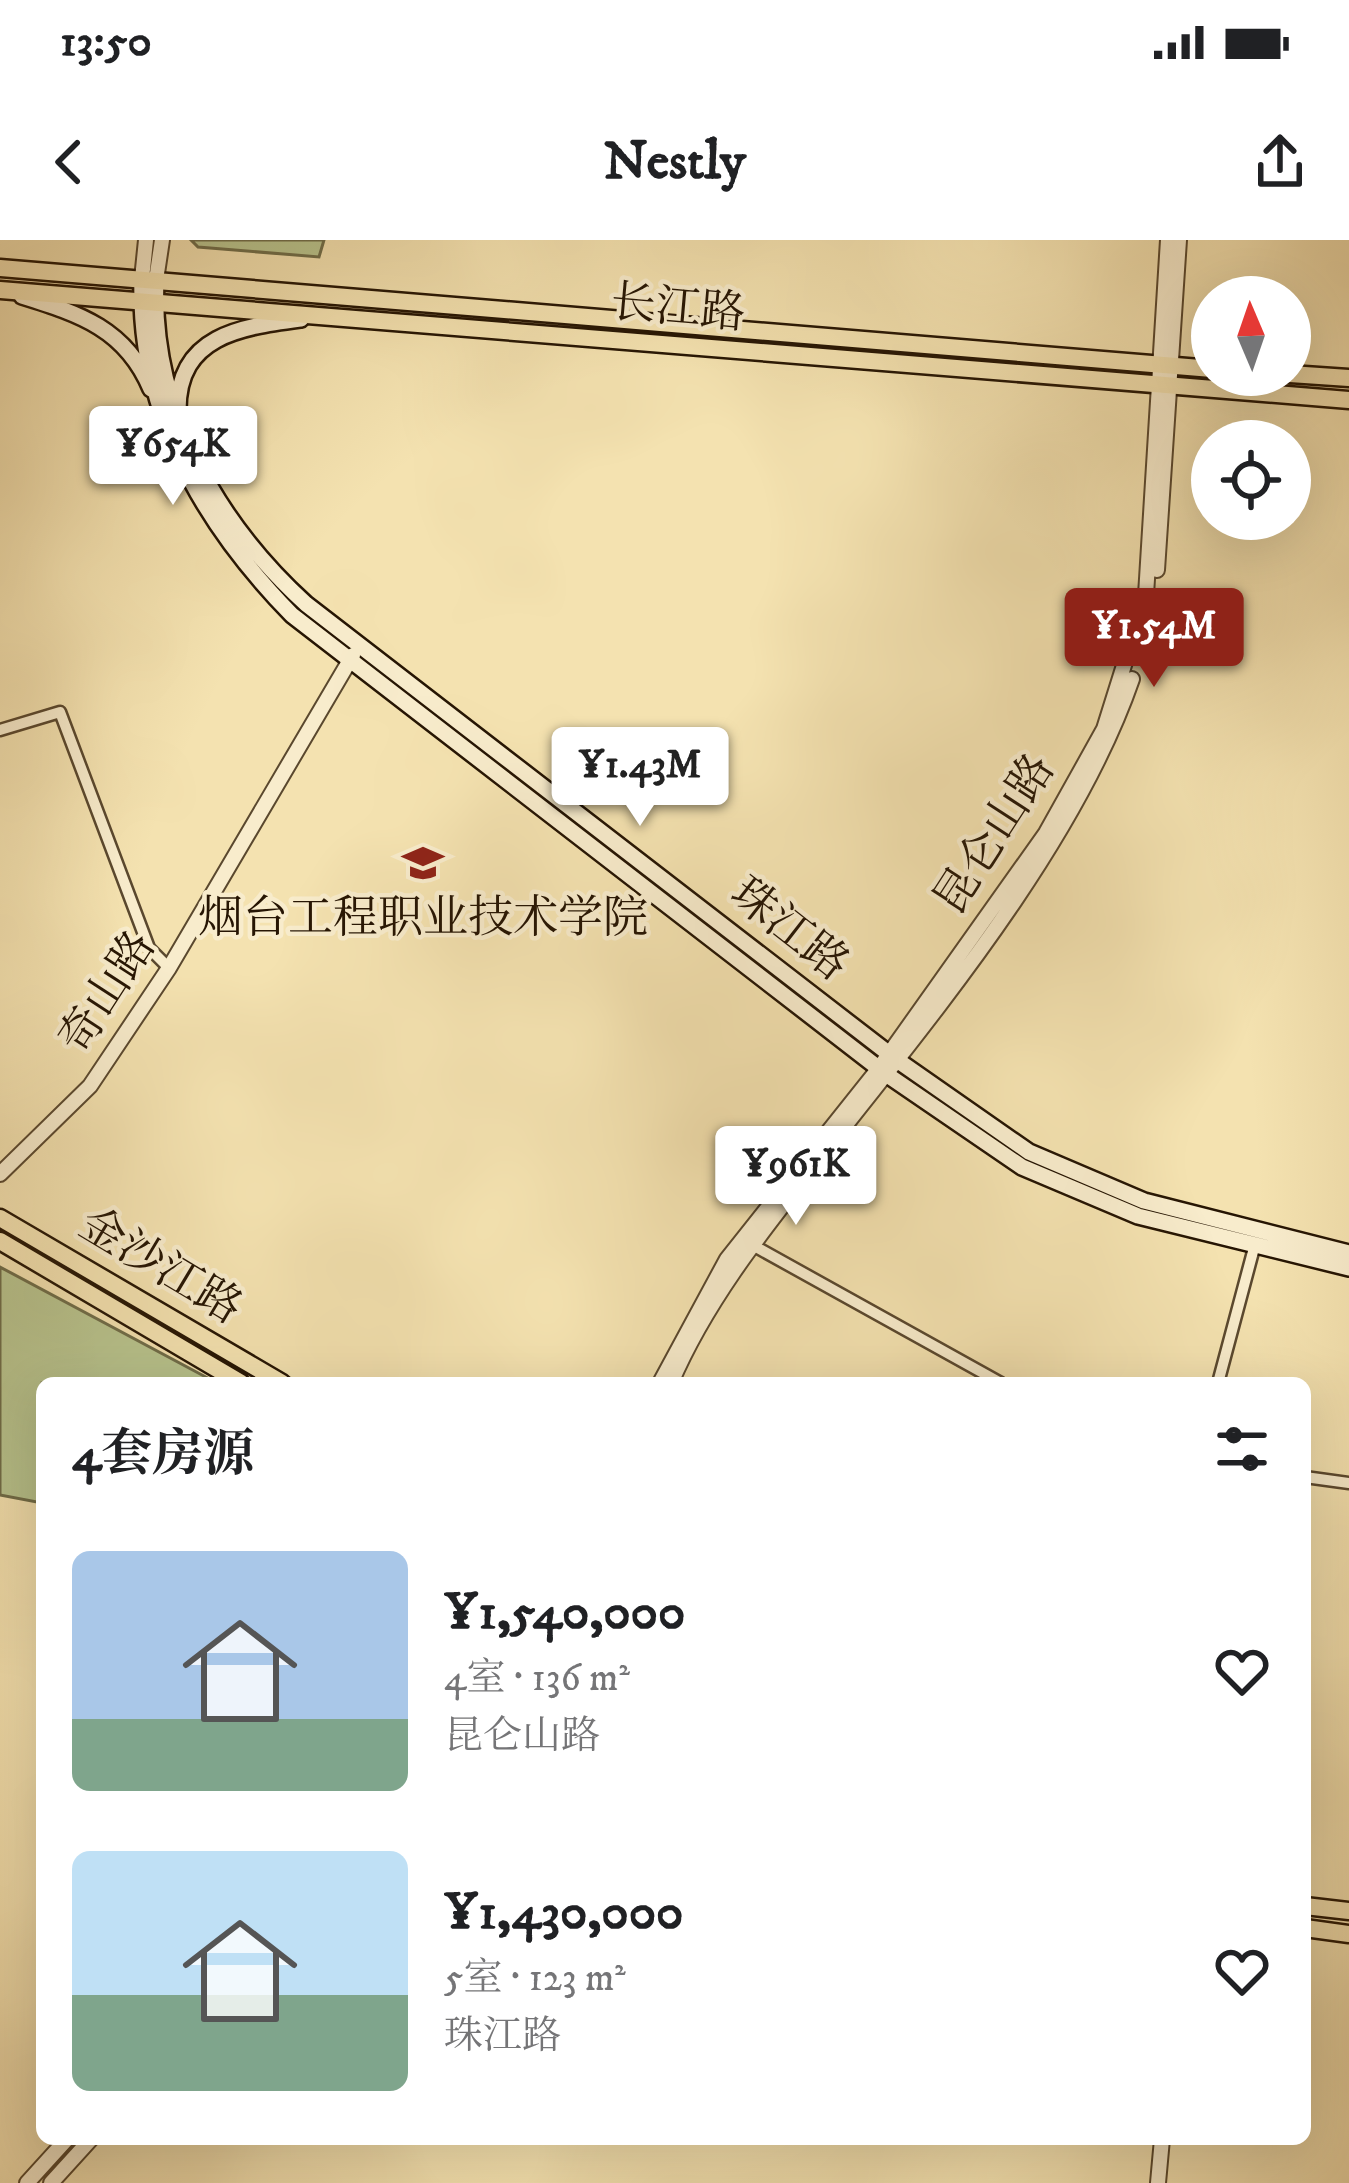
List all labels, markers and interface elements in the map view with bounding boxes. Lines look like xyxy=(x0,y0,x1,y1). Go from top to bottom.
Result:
text: 13:50 xyxy=(60,14,152,70)
icon: back xyxy=(36,129,102,195)
text: Nestly xyxy=(603,129,746,196)
icon: share xyxy=(1247,129,1313,195)
street label: 长江路 xyxy=(608,275,748,343)
north arrow xyxy=(1191,276,1311,396)
map controls xyxy=(1191,276,1311,540)
pin: ¥654K xyxy=(89,406,257,508)
text: ¥654K xyxy=(116,420,230,469)
button: locate xyxy=(1191,420,1311,540)
pin: ¥1.54M xyxy=(1056,588,1252,690)
text: ¥1.54M xyxy=(1092,602,1216,651)
pin: ¥1.43M xyxy=(542,727,738,829)
text: ¥1.43M xyxy=(579,741,701,790)
street label: 昆仑山路 xyxy=(922,744,1068,926)
school or university icon: 烟台工程职业技术学院 xyxy=(400,840,446,886)
street label: 珠江路 xyxy=(719,866,859,994)
place label: 烟台工程职业技术学院 xyxy=(198,891,648,947)
street label: 奇山路 xyxy=(48,921,168,1065)
pin: ¥961K xyxy=(712,1126,880,1228)
text: ¥961K xyxy=(742,1140,850,1189)
street label: 金沙江路 xyxy=(68,1197,252,1337)
icon: filters xyxy=(1209,1416,1275,1482)
text: 4套房源 xyxy=(72,1423,254,1487)
text: ¥1,540,000 xyxy=(444,1581,685,1645)
icon: home xyxy=(168,1599,312,1743)
icon: heart xyxy=(1209,1638,1275,1704)
text: 4室 · 136 m² xyxy=(444,1654,630,1703)
text: 昆仑山路 xyxy=(444,1712,600,1761)
text: ¥1,430,000 xyxy=(444,1881,684,1945)
icon: home xyxy=(168,1899,312,2043)
icon: heart xyxy=(1209,1938,1275,2004)
text: 5室 · 123 m² xyxy=(444,1954,626,2003)
text: 珠江路 xyxy=(444,2012,561,2061)

